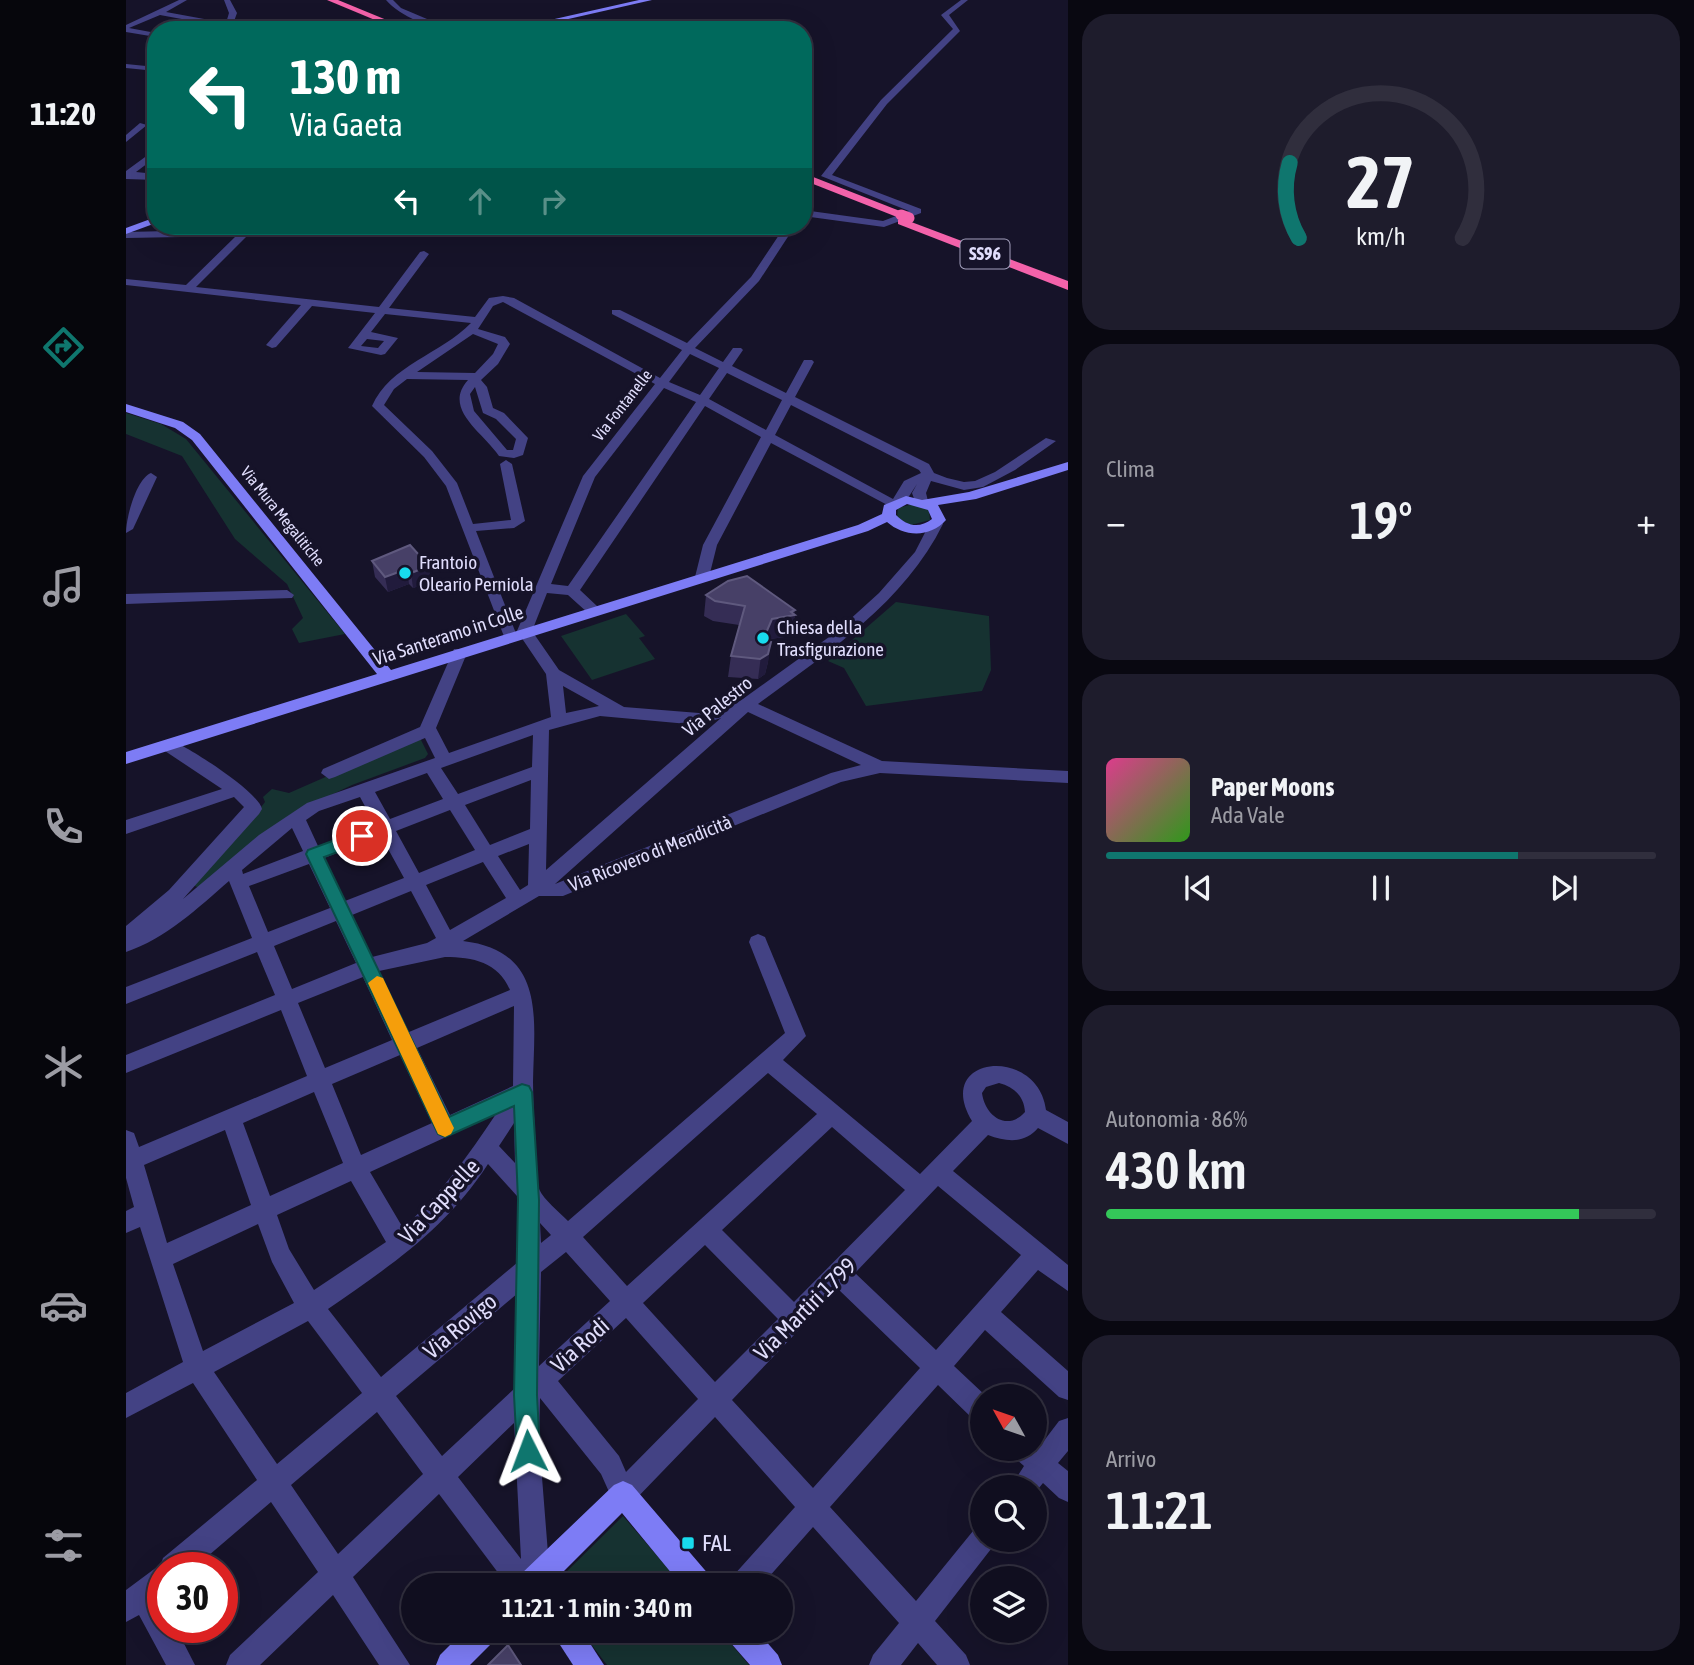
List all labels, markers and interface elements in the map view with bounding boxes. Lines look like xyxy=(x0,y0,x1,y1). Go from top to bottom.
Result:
text: 130 m xyxy=(290,48,401,104)
icon: left xyxy=(175,49,266,140)
text: 11:20 xyxy=(30,95,96,132)
text: Via Gaeta xyxy=(290,106,403,143)
text: 27 xyxy=(1347,140,1415,223)
icon: left xyxy=(388,182,426,220)
icon: ahead xyxy=(461,182,499,220)
icon: right xyxy=(534,182,572,220)
text: km/h xyxy=(1356,222,1406,250)
road number: SS96 xyxy=(960,240,1010,268)
icon: directions xyxy=(39,323,88,372)
street label: Via Fontanelle xyxy=(589,366,655,444)
text: Clima xyxy=(1106,456,1155,482)
street label: Via Mura Megalitiche xyxy=(237,463,329,570)
text: 19° xyxy=(1349,490,1413,550)
text: − xyxy=(1106,499,1126,542)
text: + xyxy=(1636,499,1656,542)
place label: Frantoio Oleario Perniola xyxy=(419,551,534,595)
icon: music xyxy=(39,562,88,611)
marker: Frantoio Oleario Perniola xyxy=(397,565,413,581)
street label: Via Santeramo in Colle xyxy=(370,600,526,670)
place label: Chiesa della Trasfigurazione xyxy=(777,616,884,660)
marker: Chiesa della Trasfigurazione xyxy=(755,630,771,646)
street label: Via Palestro xyxy=(678,671,756,741)
text: Paper Moons xyxy=(1211,772,1334,802)
icon: phone xyxy=(39,802,88,851)
text: Ada Vale xyxy=(1211,802,1285,828)
pin xyxy=(332,806,392,866)
street label: Via Ricovero di Mendicità xyxy=(565,810,735,896)
icon: arrive xyxy=(343,817,381,855)
icon: previous xyxy=(1179,869,1217,907)
icon: pause xyxy=(1362,869,1400,907)
icon: next xyxy=(1545,869,1583,907)
icon: climate xyxy=(39,1042,88,1091)
text: Autonomia · 86% xyxy=(1106,1106,1247,1132)
text: 430 km xyxy=(1106,1140,1247,1200)
street label: Via Cappelle xyxy=(393,1153,485,1249)
street label: Via Martiri 1799 xyxy=(749,1253,861,1365)
icon: car xyxy=(39,1281,88,1330)
street label: Via Rovigo xyxy=(418,1288,502,1364)
street label: Via Rodi xyxy=(546,1312,614,1378)
north arrow xyxy=(970,1384,1046,1461)
map controls xyxy=(970,1384,1047,1643)
position arrow xyxy=(491,1414,565,1488)
text: Arrivo xyxy=(1106,1446,1156,1472)
button: search xyxy=(970,1475,1047,1552)
text: 11:21 xyxy=(1106,1480,1213,1540)
icon: filters xyxy=(39,1521,88,1570)
place label: FAL xyxy=(702,1530,731,1556)
marker: FAL xyxy=(680,1535,696,1551)
speed limit sign: 30 xyxy=(147,1552,238,1643)
button: layers xyxy=(970,1566,1047,1643)
text: 11:21 · 1 min · 340 m xyxy=(502,1593,692,1623)

